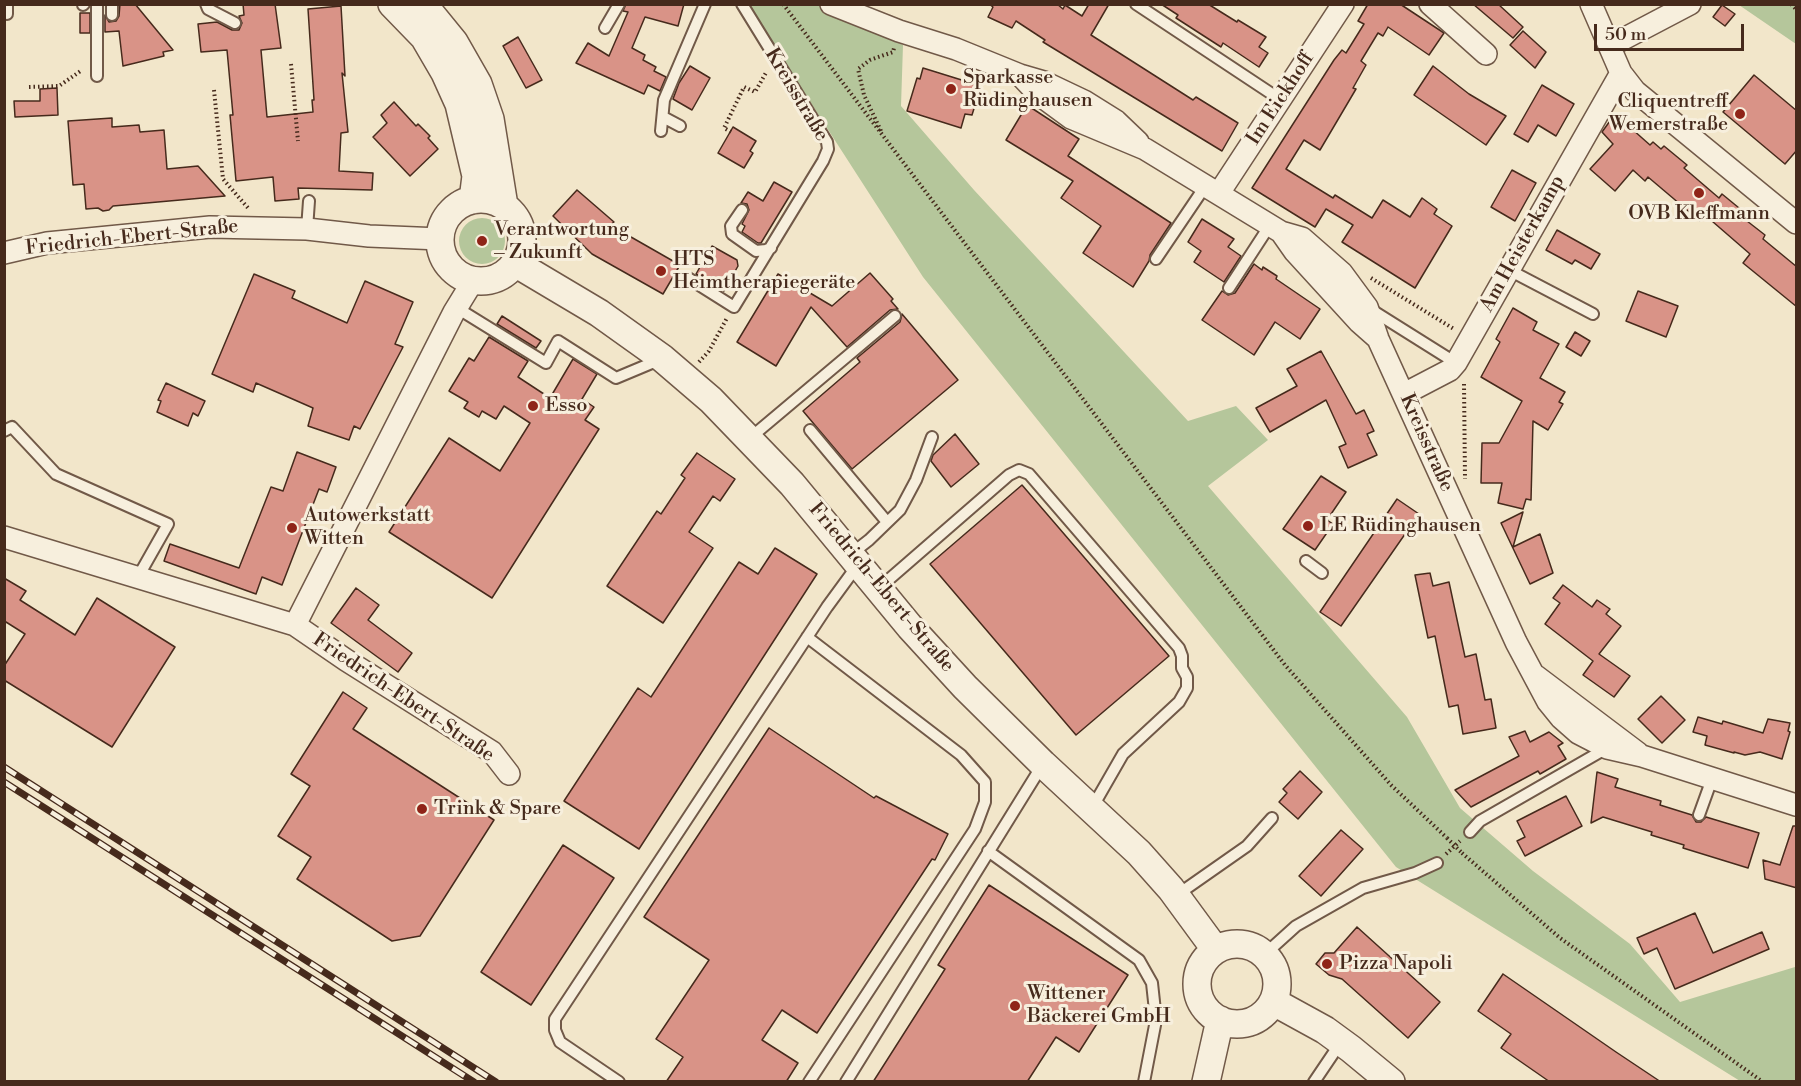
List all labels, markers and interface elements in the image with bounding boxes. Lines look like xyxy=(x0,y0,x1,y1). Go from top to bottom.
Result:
scale bar xyxy=(1597,12,1747,50)
text: 50 m xyxy=(1605,23,1646,46)
street label: Kreisstraße xyxy=(759,44,833,146)
street label: Im Eickhoff xyxy=(1242,48,1320,150)
place label: Sparkasse Rüdinghausen xyxy=(963,66,1093,113)
marker: Sparkasse Rüdinghausen xyxy=(944,82,958,96)
place label: Cliquentreff Wemerstraße xyxy=(1609,90,1728,137)
marker: Cliquentreff Wemerstraße xyxy=(1733,107,1747,121)
street label: Am Heisterkamp xyxy=(1476,171,1570,317)
marker: OVB Kleffmann xyxy=(1692,186,1706,200)
place label: OVB Kleffmann xyxy=(1628,202,1770,226)
street label: Friedrich-Ebert-Straße xyxy=(24,215,240,261)
place label: Verantwortung – Zukunft xyxy=(494,218,629,265)
marker: Verantwortung – Zukunft xyxy=(475,234,489,248)
place label: HTS Heimtherapiegeräte xyxy=(673,248,855,295)
marker: HTS Heimtherapiegeräte xyxy=(654,264,668,278)
street label: Kreisstraße xyxy=(1394,390,1458,496)
place label: Esso xyxy=(545,394,588,418)
marker: Esso xyxy=(526,399,540,413)
street label: Friedrich-Ebert-Straße xyxy=(803,498,959,678)
place label: Autowerkstatt Witten xyxy=(304,504,431,551)
place label: LE Rüdinghausen xyxy=(1320,514,1481,538)
marker: LE Rüdinghausen xyxy=(1301,519,1315,533)
marker: Autowerkstatt Witten xyxy=(285,521,299,535)
street label: Friedrich-Ebert-Straße xyxy=(308,628,498,768)
place label: Trink & Spare xyxy=(434,797,561,821)
marker: Trink & Spare xyxy=(415,802,429,816)
place label: Pizza Napoli xyxy=(1339,952,1453,976)
marker: Pizza Napoli xyxy=(1320,957,1334,971)
place label: Wittener Bäckerei GmbH xyxy=(1027,982,1171,1029)
marker: Wittener Bäckerei GmbH xyxy=(1008,999,1022,1013)

